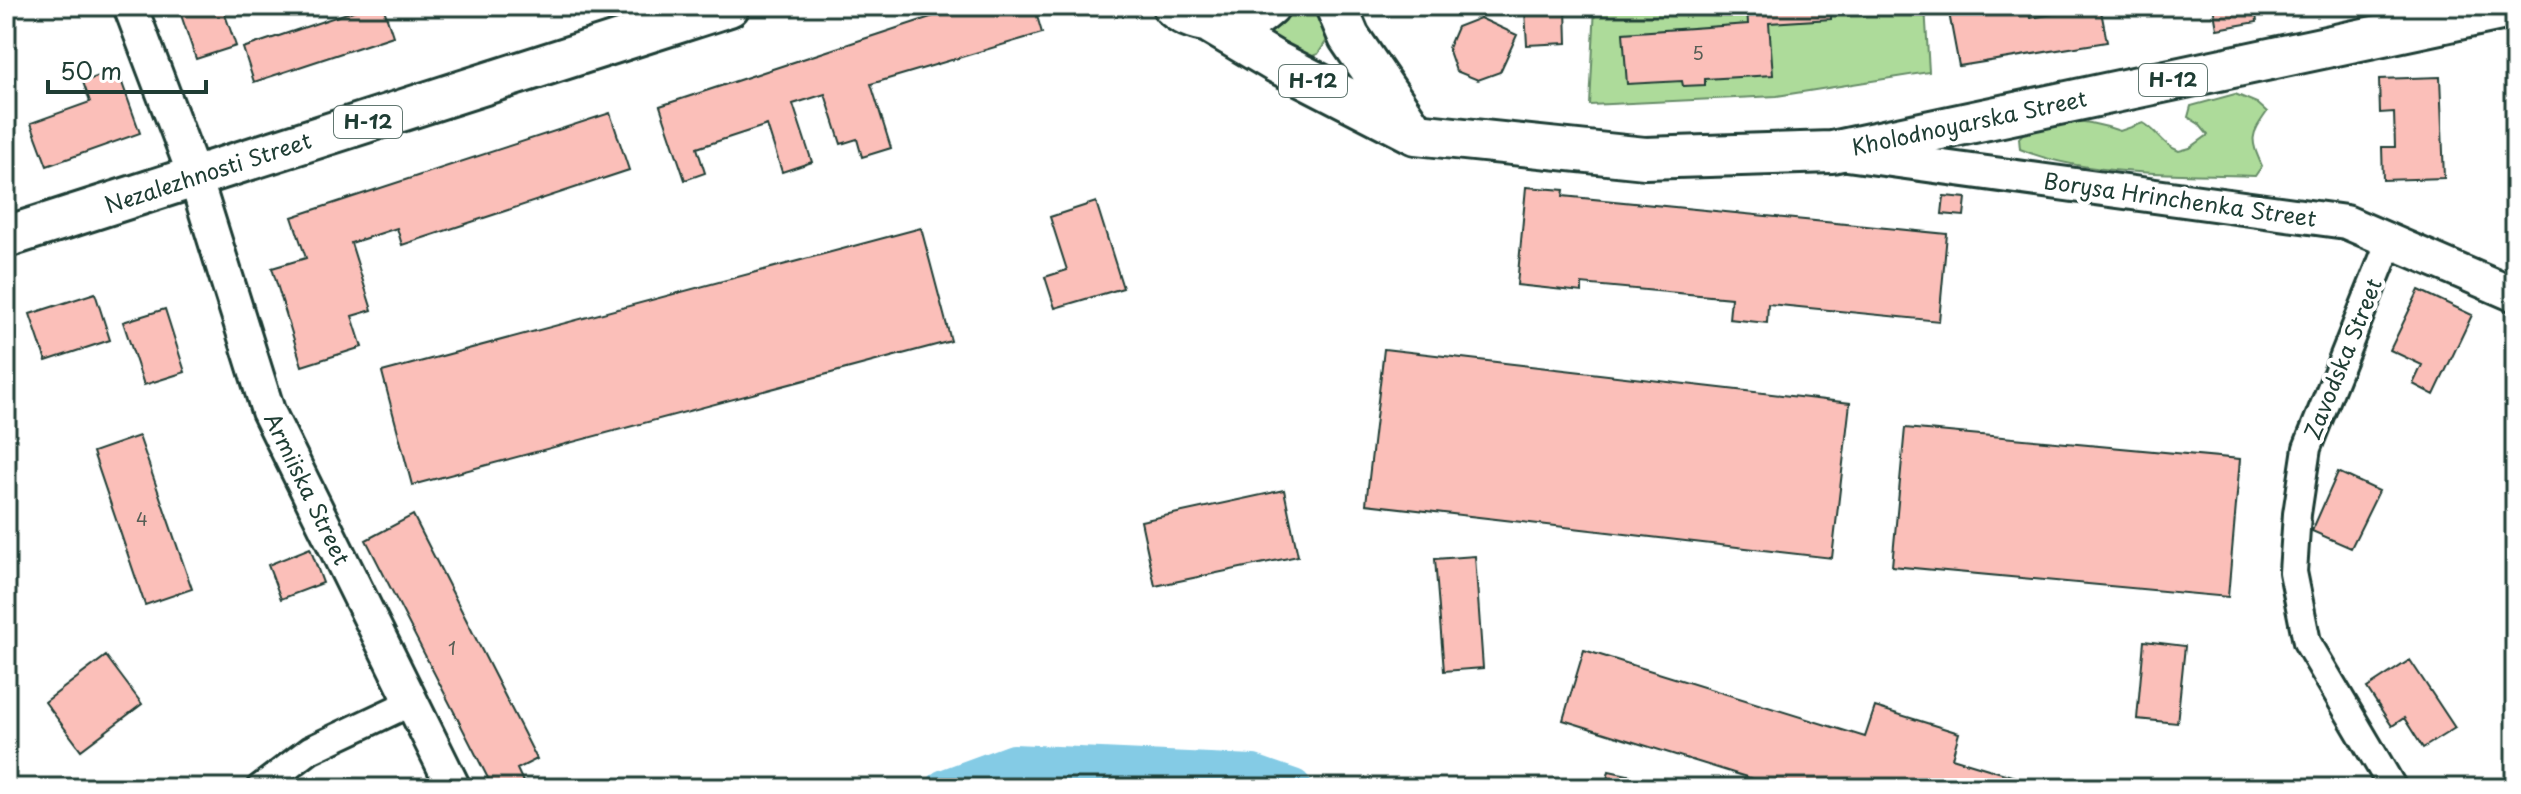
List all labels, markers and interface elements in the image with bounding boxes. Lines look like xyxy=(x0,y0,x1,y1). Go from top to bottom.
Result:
house number: 5 xyxy=(1692,39,1704,66)
scale bar xyxy=(48,44,206,94)
text: 50 m xyxy=(60,52,122,88)
road number: Н-12 xyxy=(2139,64,2207,96)
road number: Н-12 xyxy=(1279,65,1347,97)
street label: Kholodnoyarska Street xyxy=(1848,80,2089,163)
road number: Н-12 xyxy=(334,106,402,138)
street label: Nezalezhnosti Street xyxy=(100,123,315,221)
street label: Borysa Hrinchenka Street xyxy=(2042,163,2319,234)
street label: Zavodska Street xyxy=(2294,273,2389,444)
street label: Armiiska Street xyxy=(257,407,360,570)
house number: 4 xyxy=(136,505,148,532)
house number: 1 xyxy=(448,634,456,661)

